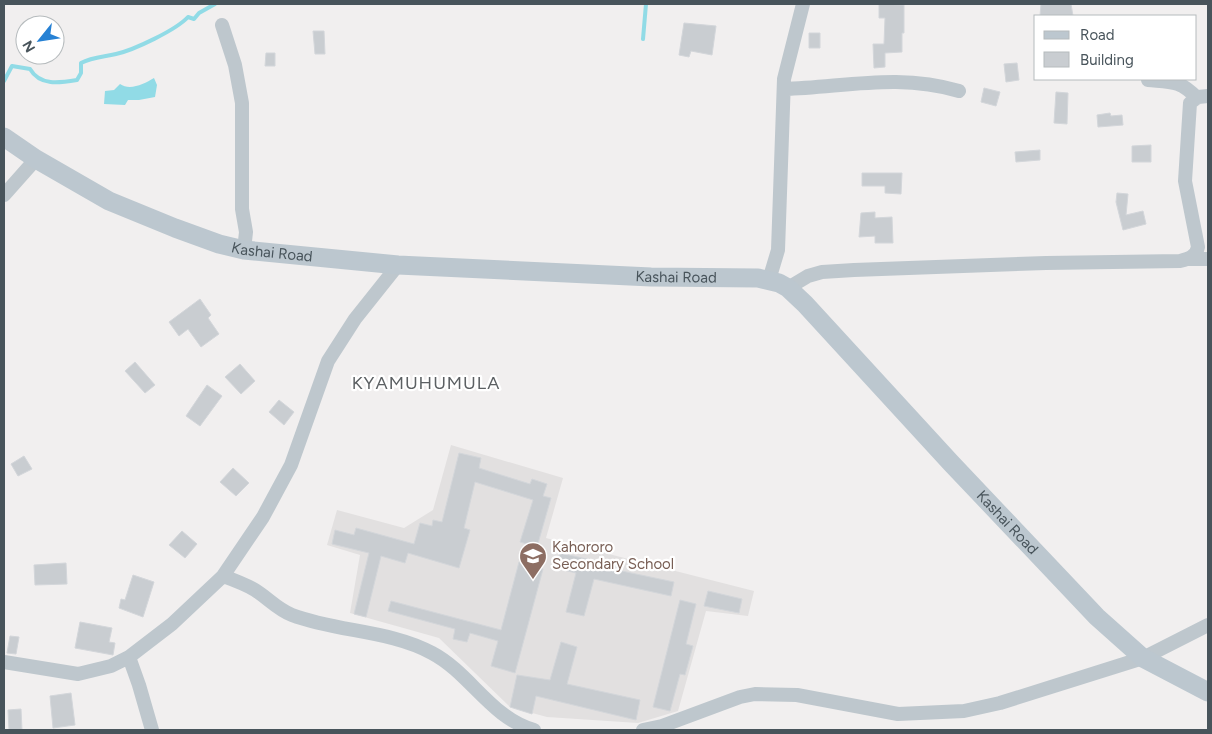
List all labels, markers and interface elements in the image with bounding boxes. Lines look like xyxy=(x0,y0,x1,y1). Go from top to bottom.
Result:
north arrow xyxy=(15,15,65,65)
legend xyxy=(1034,15,1197,80)
text: Road xyxy=(1080,26,1115,44)
text: N xyxy=(19,37,39,55)
text: Building xyxy=(1080,51,1134,69)
street label: Kashai Road xyxy=(230,238,313,266)
street label: Kashai Road xyxy=(635,267,717,287)
district label: KYAMUHUMULA xyxy=(352,372,500,394)
street label: Kashai Road xyxy=(973,487,1042,558)
place label: Kahororo Secondary School xyxy=(552,538,674,573)
school or university icon: Kahororo Secondary School xyxy=(518,541,548,580)

